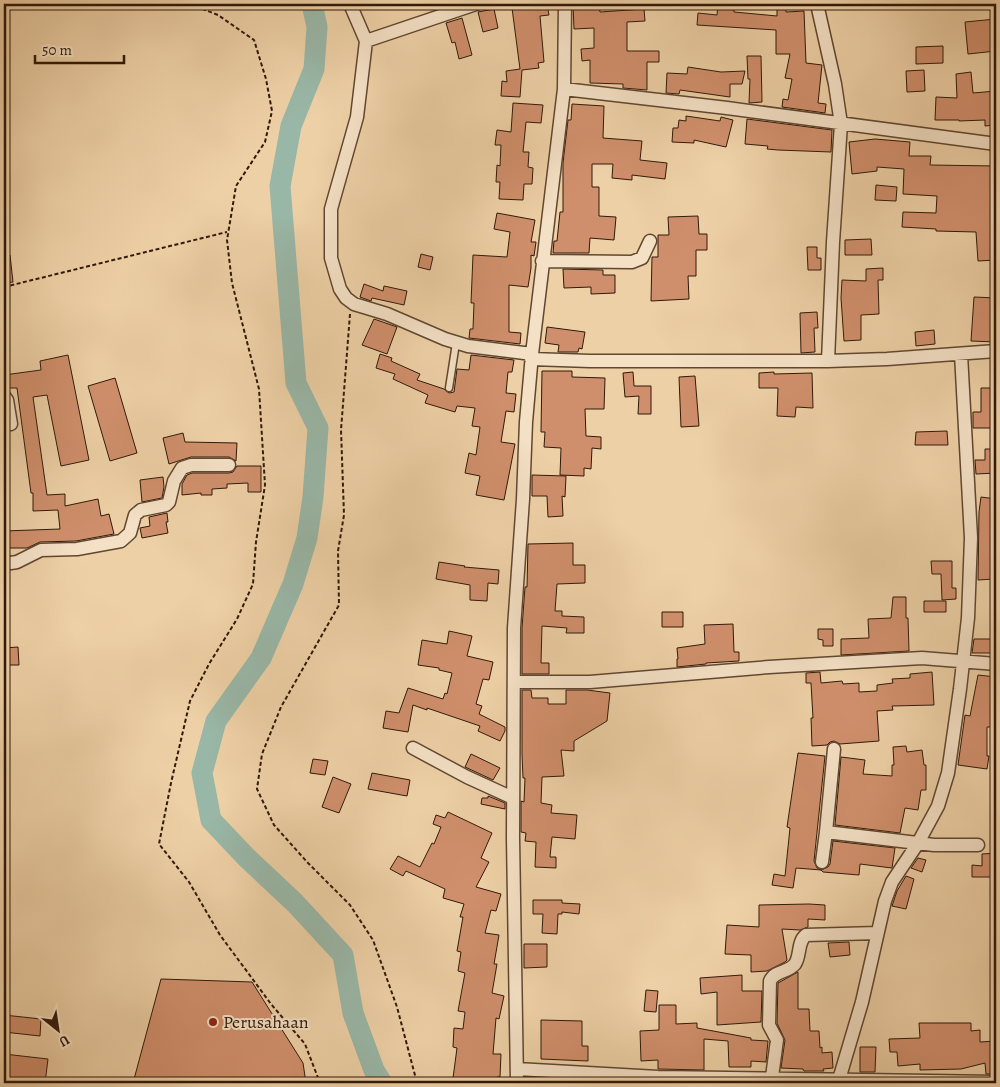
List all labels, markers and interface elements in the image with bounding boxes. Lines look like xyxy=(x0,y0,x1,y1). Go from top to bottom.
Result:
scale bar xyxy=(35,32,124,64)
text: 50 m xyxy=(42,40,72,60)
north arrow xyxy=(32,1004,82,1054)
place label: Perusahaan xyxy=(223,1010,309,1034)
marker: Perusahaan xyxy=(207,1016,219,1028)
text: U xyxy=(56,1030,73,1051)

